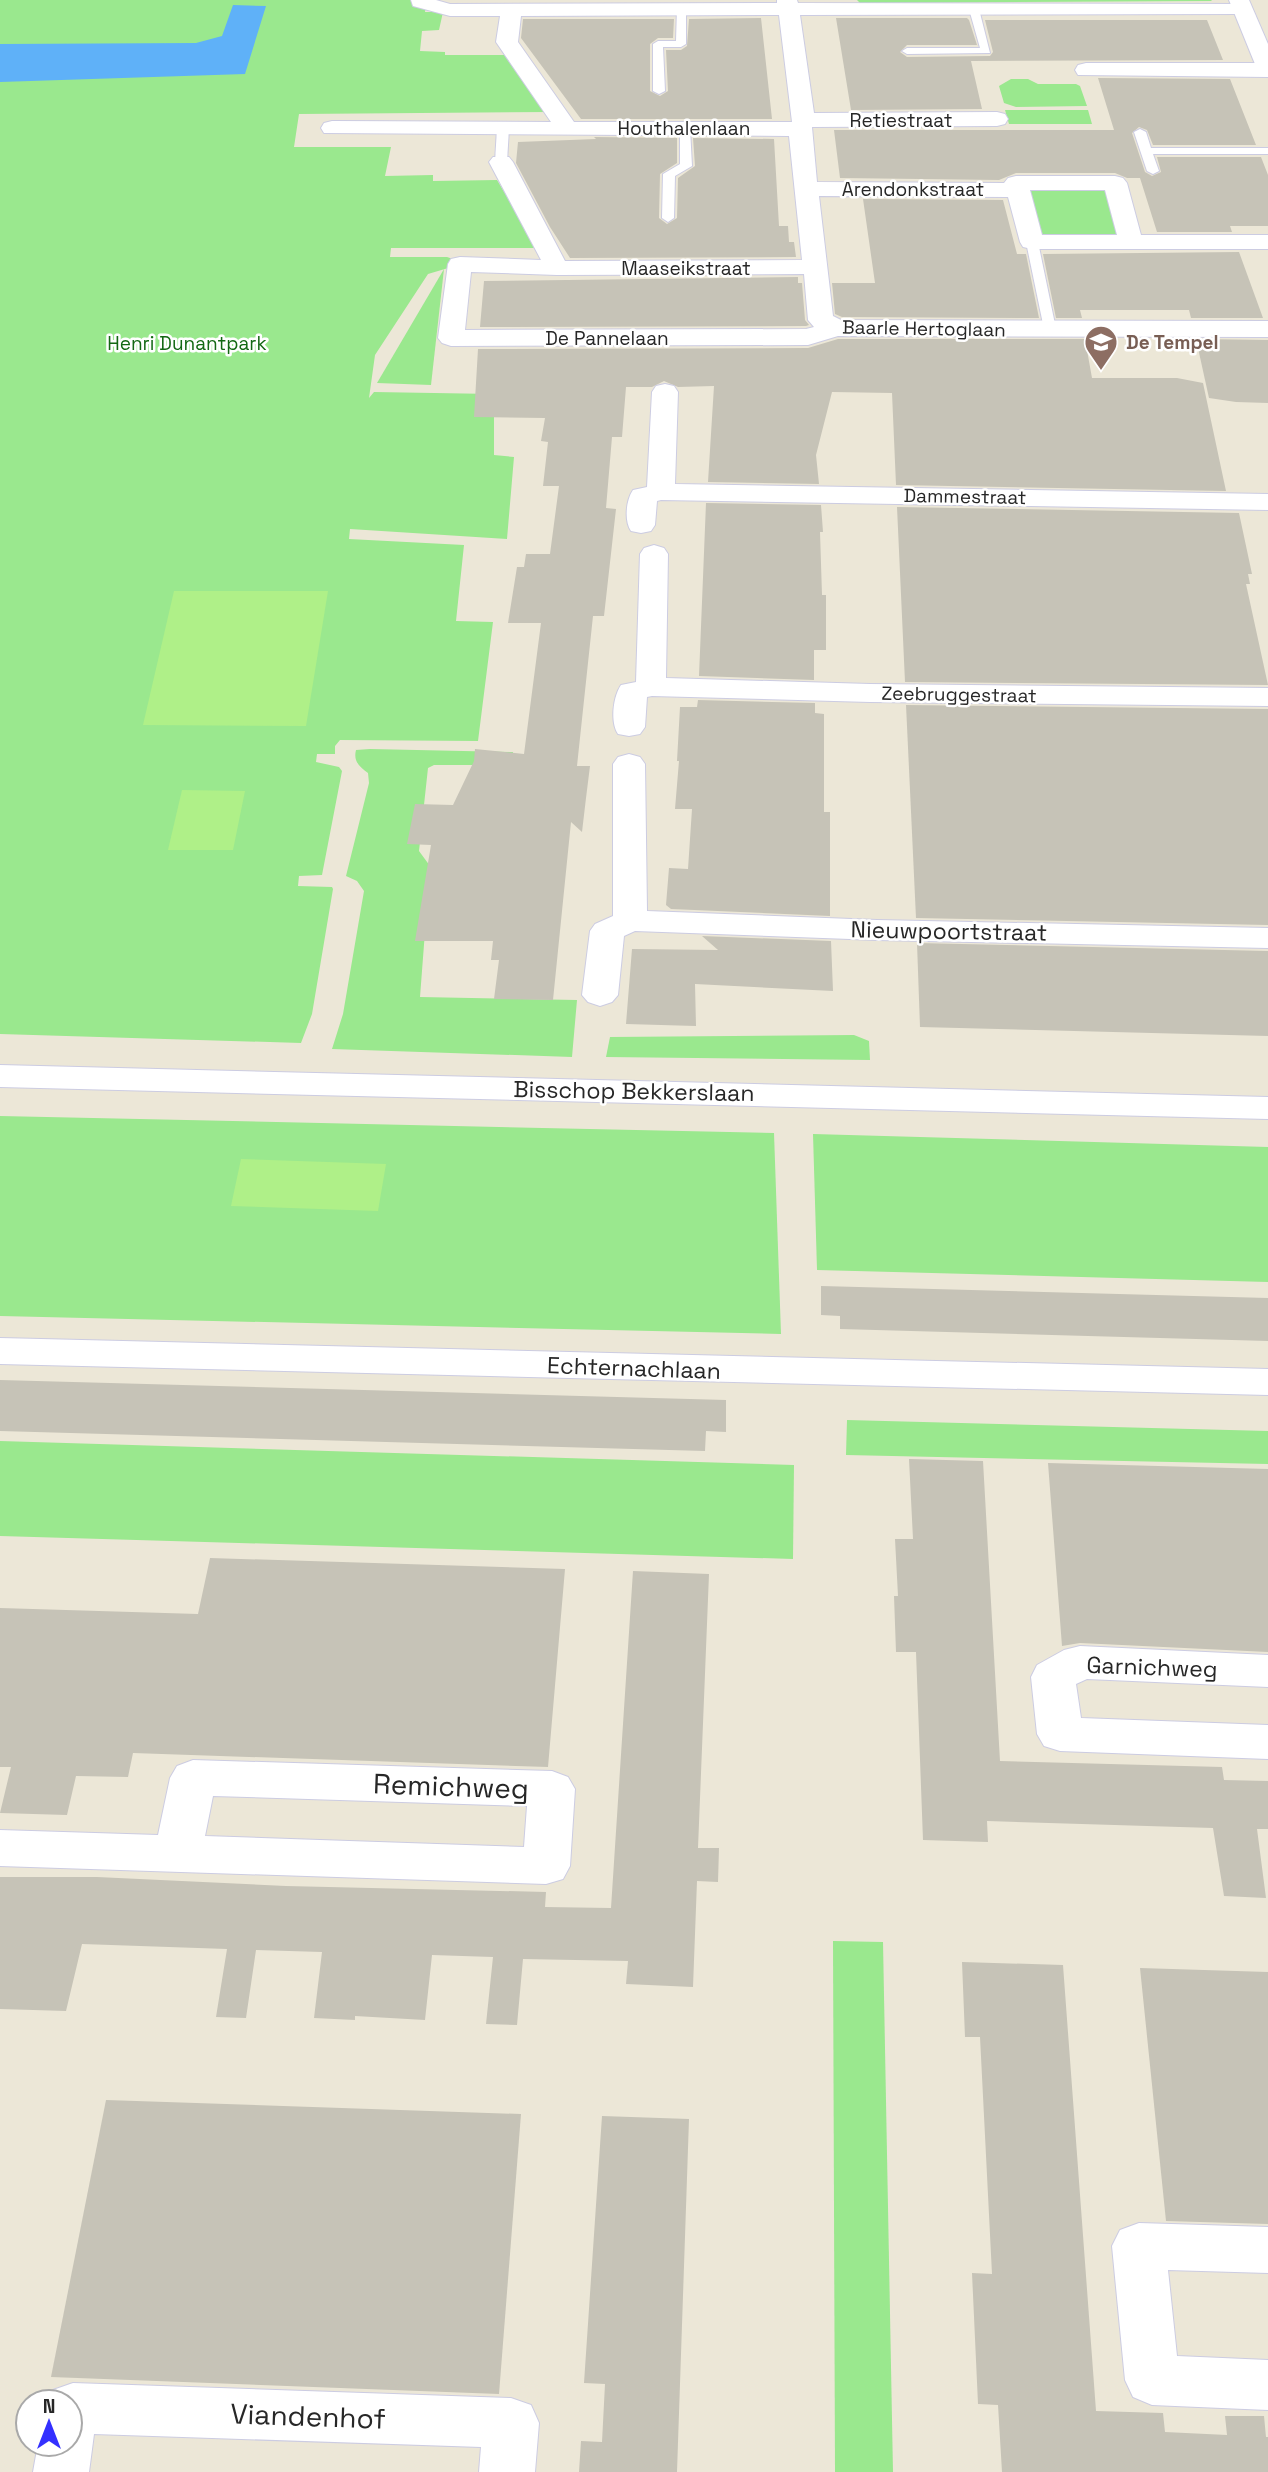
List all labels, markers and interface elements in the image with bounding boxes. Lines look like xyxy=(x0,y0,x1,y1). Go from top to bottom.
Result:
street label: Retiestraat xyxy=(850,108,952,133)
street label: Houthalenlaan xyxy=(618,116,750,141)
street label: Arendonkstraat xyxy=(842,177,984,202)
street label: Maaseikstraat xyxy=(621,256,751,281)
street label: Baarle Hertoglaan xyxy=(842,315,1006,342)
school or university icon: De Tempel xyxy=(1082,323,1120,372)
street label: De Pannelaan xyxy=(545,326,669,351)
place label: De Tempel xyxy=(1126,330,1219,355)
park label: Henri Dunantpark xyxy=(107,331,267,356)
street label: Dammestraat xyxy=(903,483,1027,510)
street label: Zeebruggestraat xyxy=(881,681,1037,708)
street label: Nieuwpoortstraat xyxy=(850,914,1048,948)
street label: Bisschop Bekkerslaan xyxy=(513,1074,755,1108)
street label: Echternachlaan xyxy=(547,1350,721,1386)
street label: Garnichweg xyxy=(1086,1650,1218,1684)
street label: Remichweg xyxy=(373,1765,529,1807)
north arrow xyxy=(14,2388,84,2458)
text: N xyxy=(43,2394,55,2419)
street label: Viandenhof xyxy=(230,2395,386,2437)

